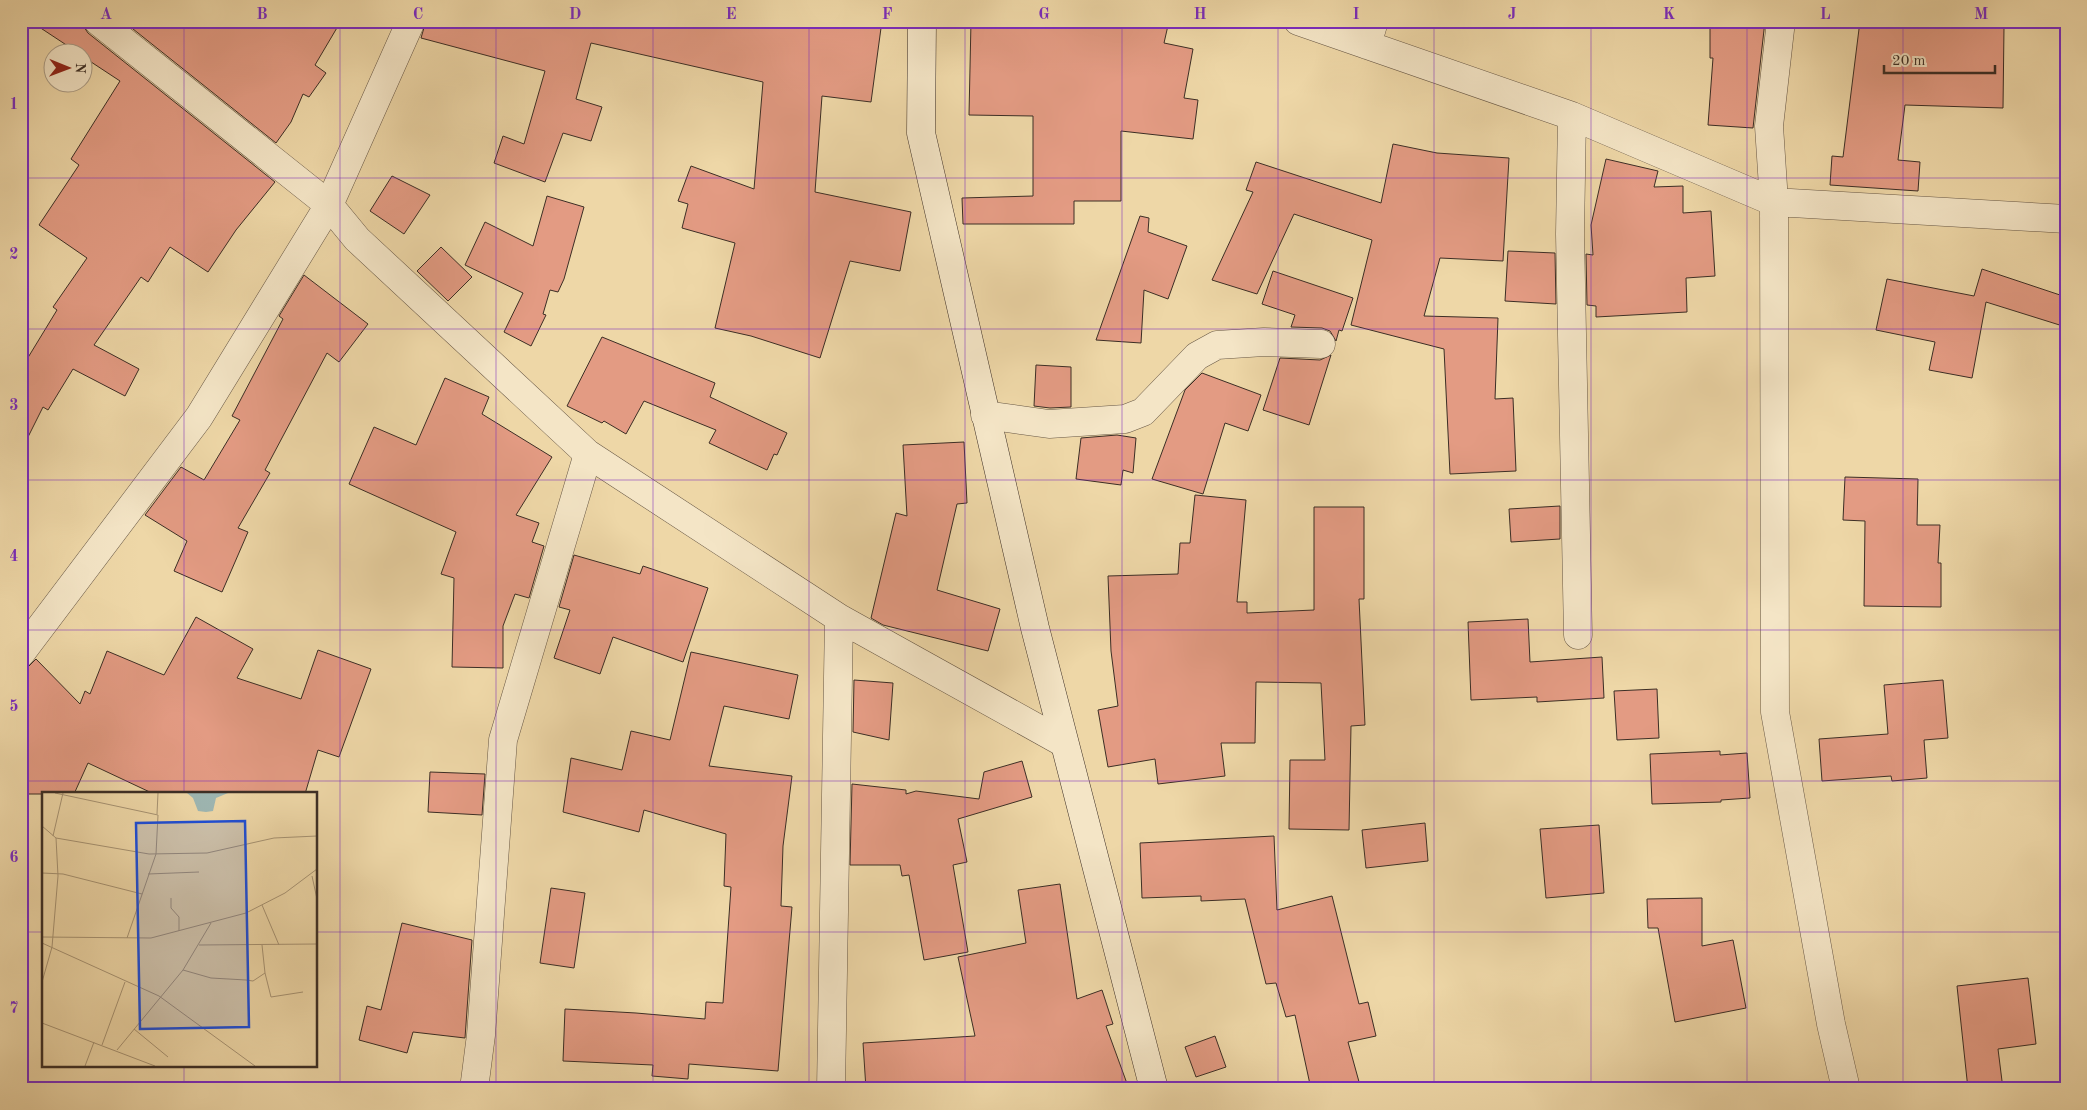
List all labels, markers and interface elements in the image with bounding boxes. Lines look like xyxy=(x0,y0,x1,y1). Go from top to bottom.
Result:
text: A xyxy=(100,7,112,23)
text: B xyxy=(256,7,268,23)
text: C xyxy=(413,7,423,23)
text: D xyxy=(569,7,581,23)
text: E xyxy=(725,7,737,23)
text: F xyxy=(882,7,893,23)
text: G xyxy=(1038,7,1050,23)
text: H xyxy=(1193,7,1207,23)
text: I xyxy=(1352,7,1360,23)
text: J xyxy=(1508,7,1517,23)
text: K xyxy=(1663,7,1675,23)
text: L xyxy=(1820,7,1831,23)
text: M xyxy=(1974,7,1988,23)
north arrow xyxy=(42,42,92,92)
scale bar xyxy=(1884,42,1996,74)
text: 20 m xyxy=(1892,54,1926,69)
text: N xyxy=(73,63,87,74)
text: 1 xyxy=(9,97,19,113)
text: 2 xyxy=(9,247,19,263)
text: 3 xyxy=(9,398,19,414)
text: 4 xyxy=(9,549,19,565)
text: 5 xyxy=(9,699,19,715)
inset map xyxy=(42,792,318,1068)
text: 6 xyxy=(9,850,19,866)
text: 7 xyxy=(9,1001,19,1017)

